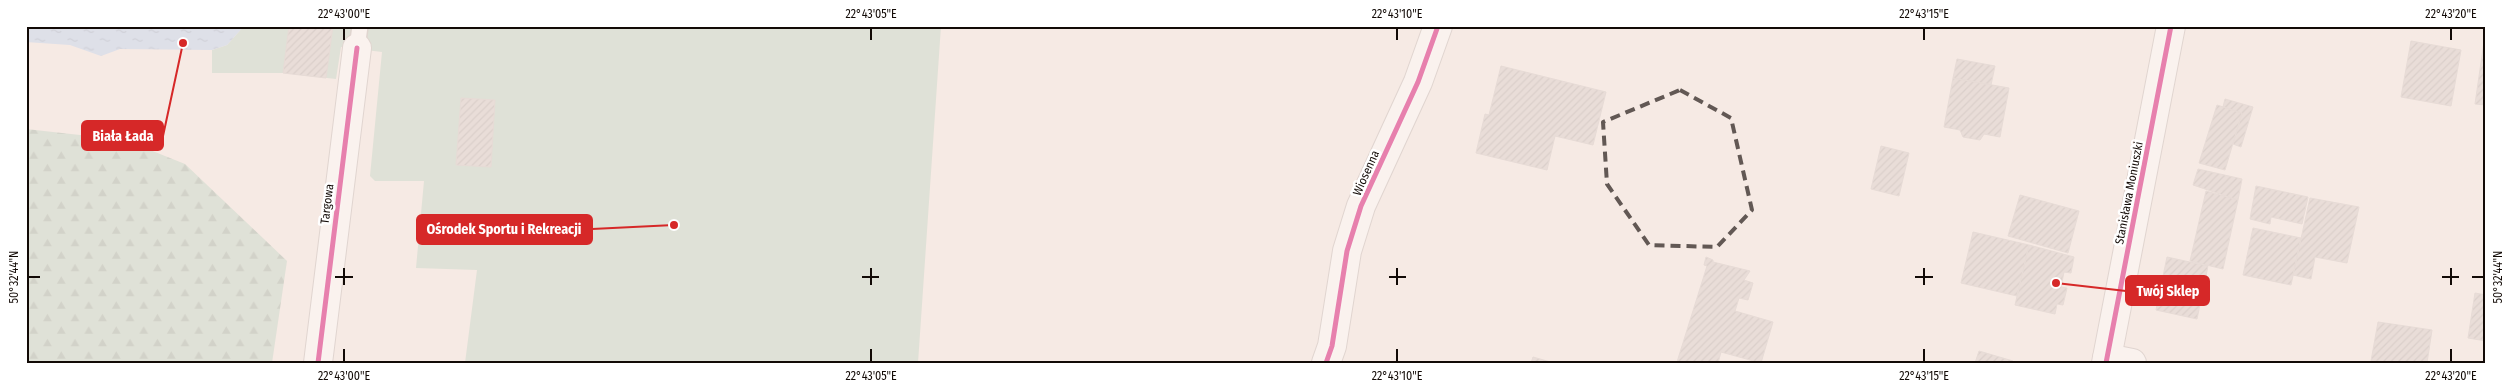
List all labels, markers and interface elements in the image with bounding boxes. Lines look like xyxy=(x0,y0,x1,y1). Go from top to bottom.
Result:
text: 22°43'00"E xyxy=(318,7,370,21)
text: 22°43'05"E xyxy=(845,7,897,21)
text: 22°43'10"E xyxy=(1372,7,1423,21)
text: 22°43'15"E xyxy=(1899,7,1949,21)
text: 22°43'20"E xyxy=(2425,7,2477,21)
callout: Biała Łada xyxy=(82,121,163,150)
text: Biała Łada xyxy=(92,128,154,145)
street label: Stanisława Moniuszki xyxy=(2112,140,2146,246)
street label: Wiosenna xyxy=(1350,148,1382,198)
street label: Targowa xyxy=(318,183,336,225)
callout: Ośrodek Sportu i Rekreacji xyxy=(417,215,592,244)
text: Ośrodek Sportu i Rekreacji xyxy=(427,221,582,238)
text: 50°32'44"N xyxy=(7,251,21,303)
text: 50°32'44"N xyxy=(2491,251,2505,303)
callout: Twój Sklep xyxy=(2126,276,2209,305)
text: Twój Sklep xyxy=(2137,283,2200,300)
text: 22°43'00"E xyxy=(318,369,370,383)
text: 22°43'05"E xyxy=(845,369,897,383)
text: 22°43'10"E xyxy=(1372,369,1423,383)
text: 22°43'15"E xyxy=(1899,369,1949,383)
text: 22°43'20"E xyxy=(2425,369,2477,383)

